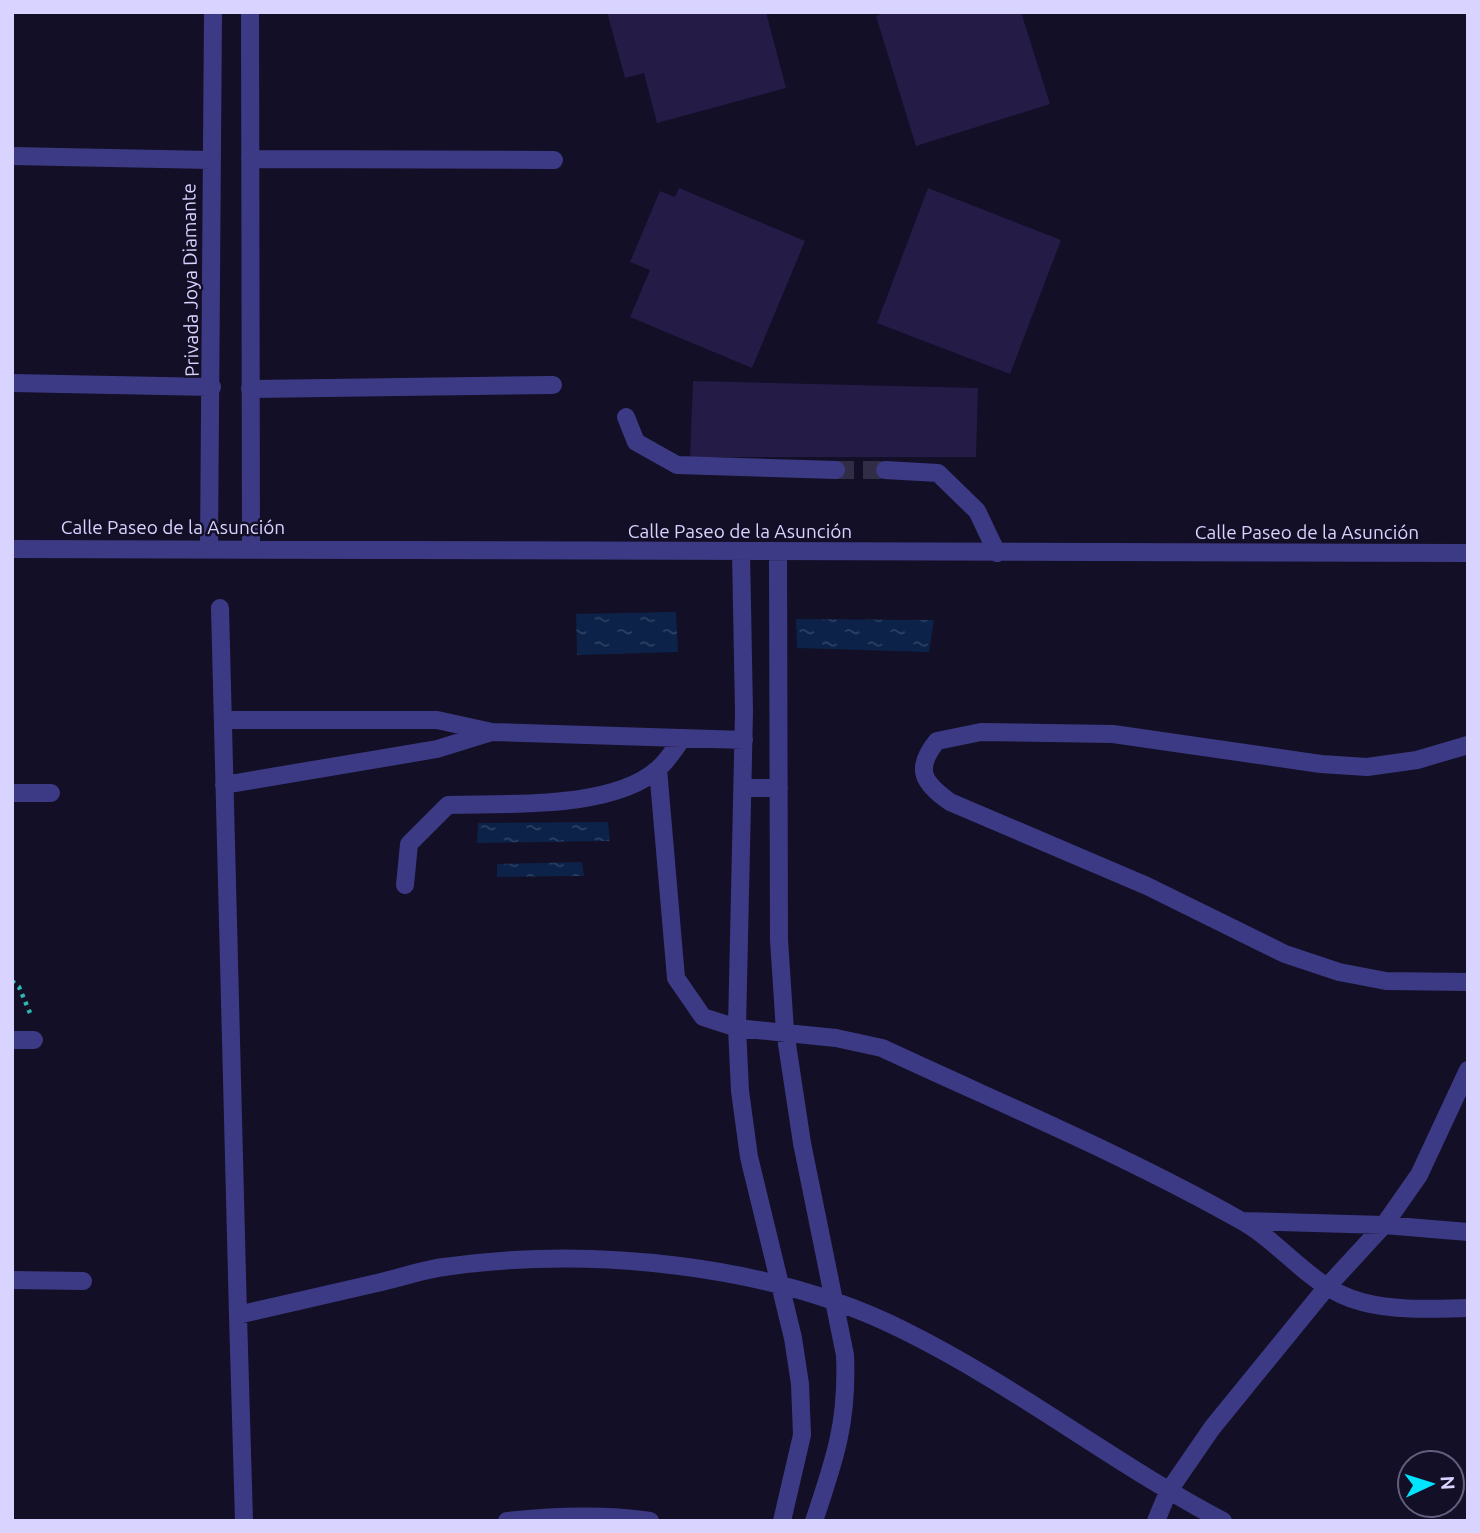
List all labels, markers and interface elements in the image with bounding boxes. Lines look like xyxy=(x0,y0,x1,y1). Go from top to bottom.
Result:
street label: Privada Joya Diamante xyxy=(177,183,203,377)
street label: Calle Paseo de la Asunción xyxy=(61,516,285,538)
street label: Calle Paseo de la Asunción xyxy=(628,520,852,542)
street label: Calle Paseo de la Asunción xyxy=(1195,521,1419,543)
north arrow xyxy=(1396,1449,1466,1519)
text: N xyxy=(1436,1475,1459,1491)

